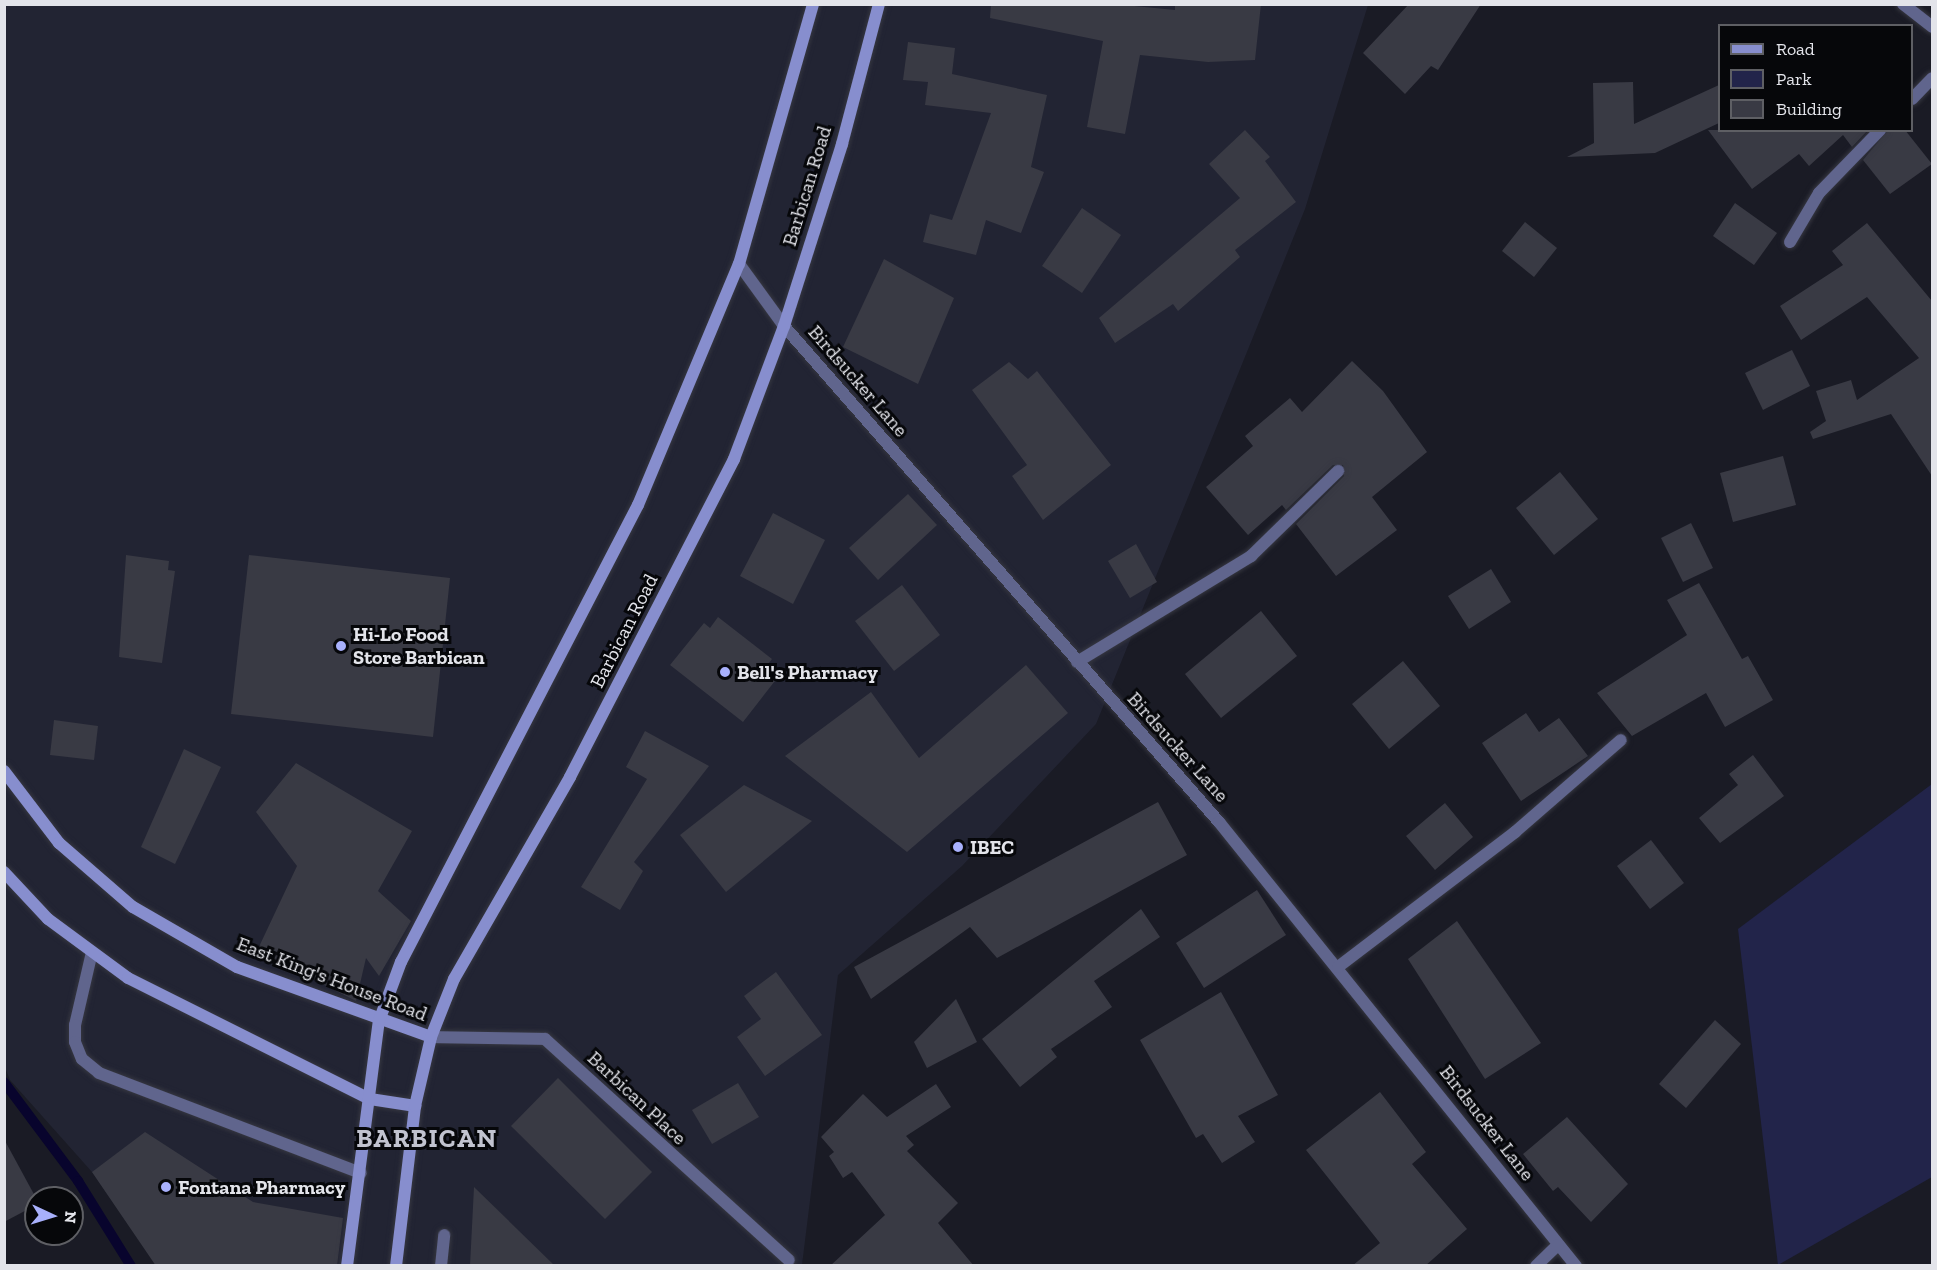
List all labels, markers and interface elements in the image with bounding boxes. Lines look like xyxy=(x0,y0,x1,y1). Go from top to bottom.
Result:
legend xyxy=(1718,24,1913,132)
text: Road xyxy=(1776,38,1815,60)
text: Park xyxy=(1776,68,1812,90)
text: Building xyxy=(1776,98,1842,120)
street label: Barbican Road xyxy=(777,123,837,249)
street label: Birdsucker Lane xyxy=(803,320,913,442)
street label: Barbican Road xyxy=(585,570,663,692)
place label: Hi-Lo Food Store Barbican xyxy=(353,622,485,669)
marker: Hi-Lo Food Store Barbican xyxy=(334,639,348,653)
place label: Bell's Pharmacy xyxy=(737,660,878,684)
marker: Bell's Pharmacy xyxy=(718,665,732,679)
street label: Birdsucker Lane xyxy=(1122,687,1234,807)
place label: IBEC xyxy=(970,835,1014,859)
marker: IBEC xyxy=(951,840,965,854)
street label: East King's House Road xyxy=(233,932,431,1026)
street label: Barbican Place xyxy=(583,1046,691,1150)
street label: Birdsucker Lane xyxy=(1434,1060,1540,1186)
district label: BARBICAN xyxy=(356,1123,498,1155)
place label: Fontana Pharmacy xyxy=(178,1175,345,1199)
marker: Fontana Pharmacy xyxy=(159,1180,173,1194)
north arrow xyxy=(24,1186,84,1246)
text: N xyxy=(61,1210,80,1224)

